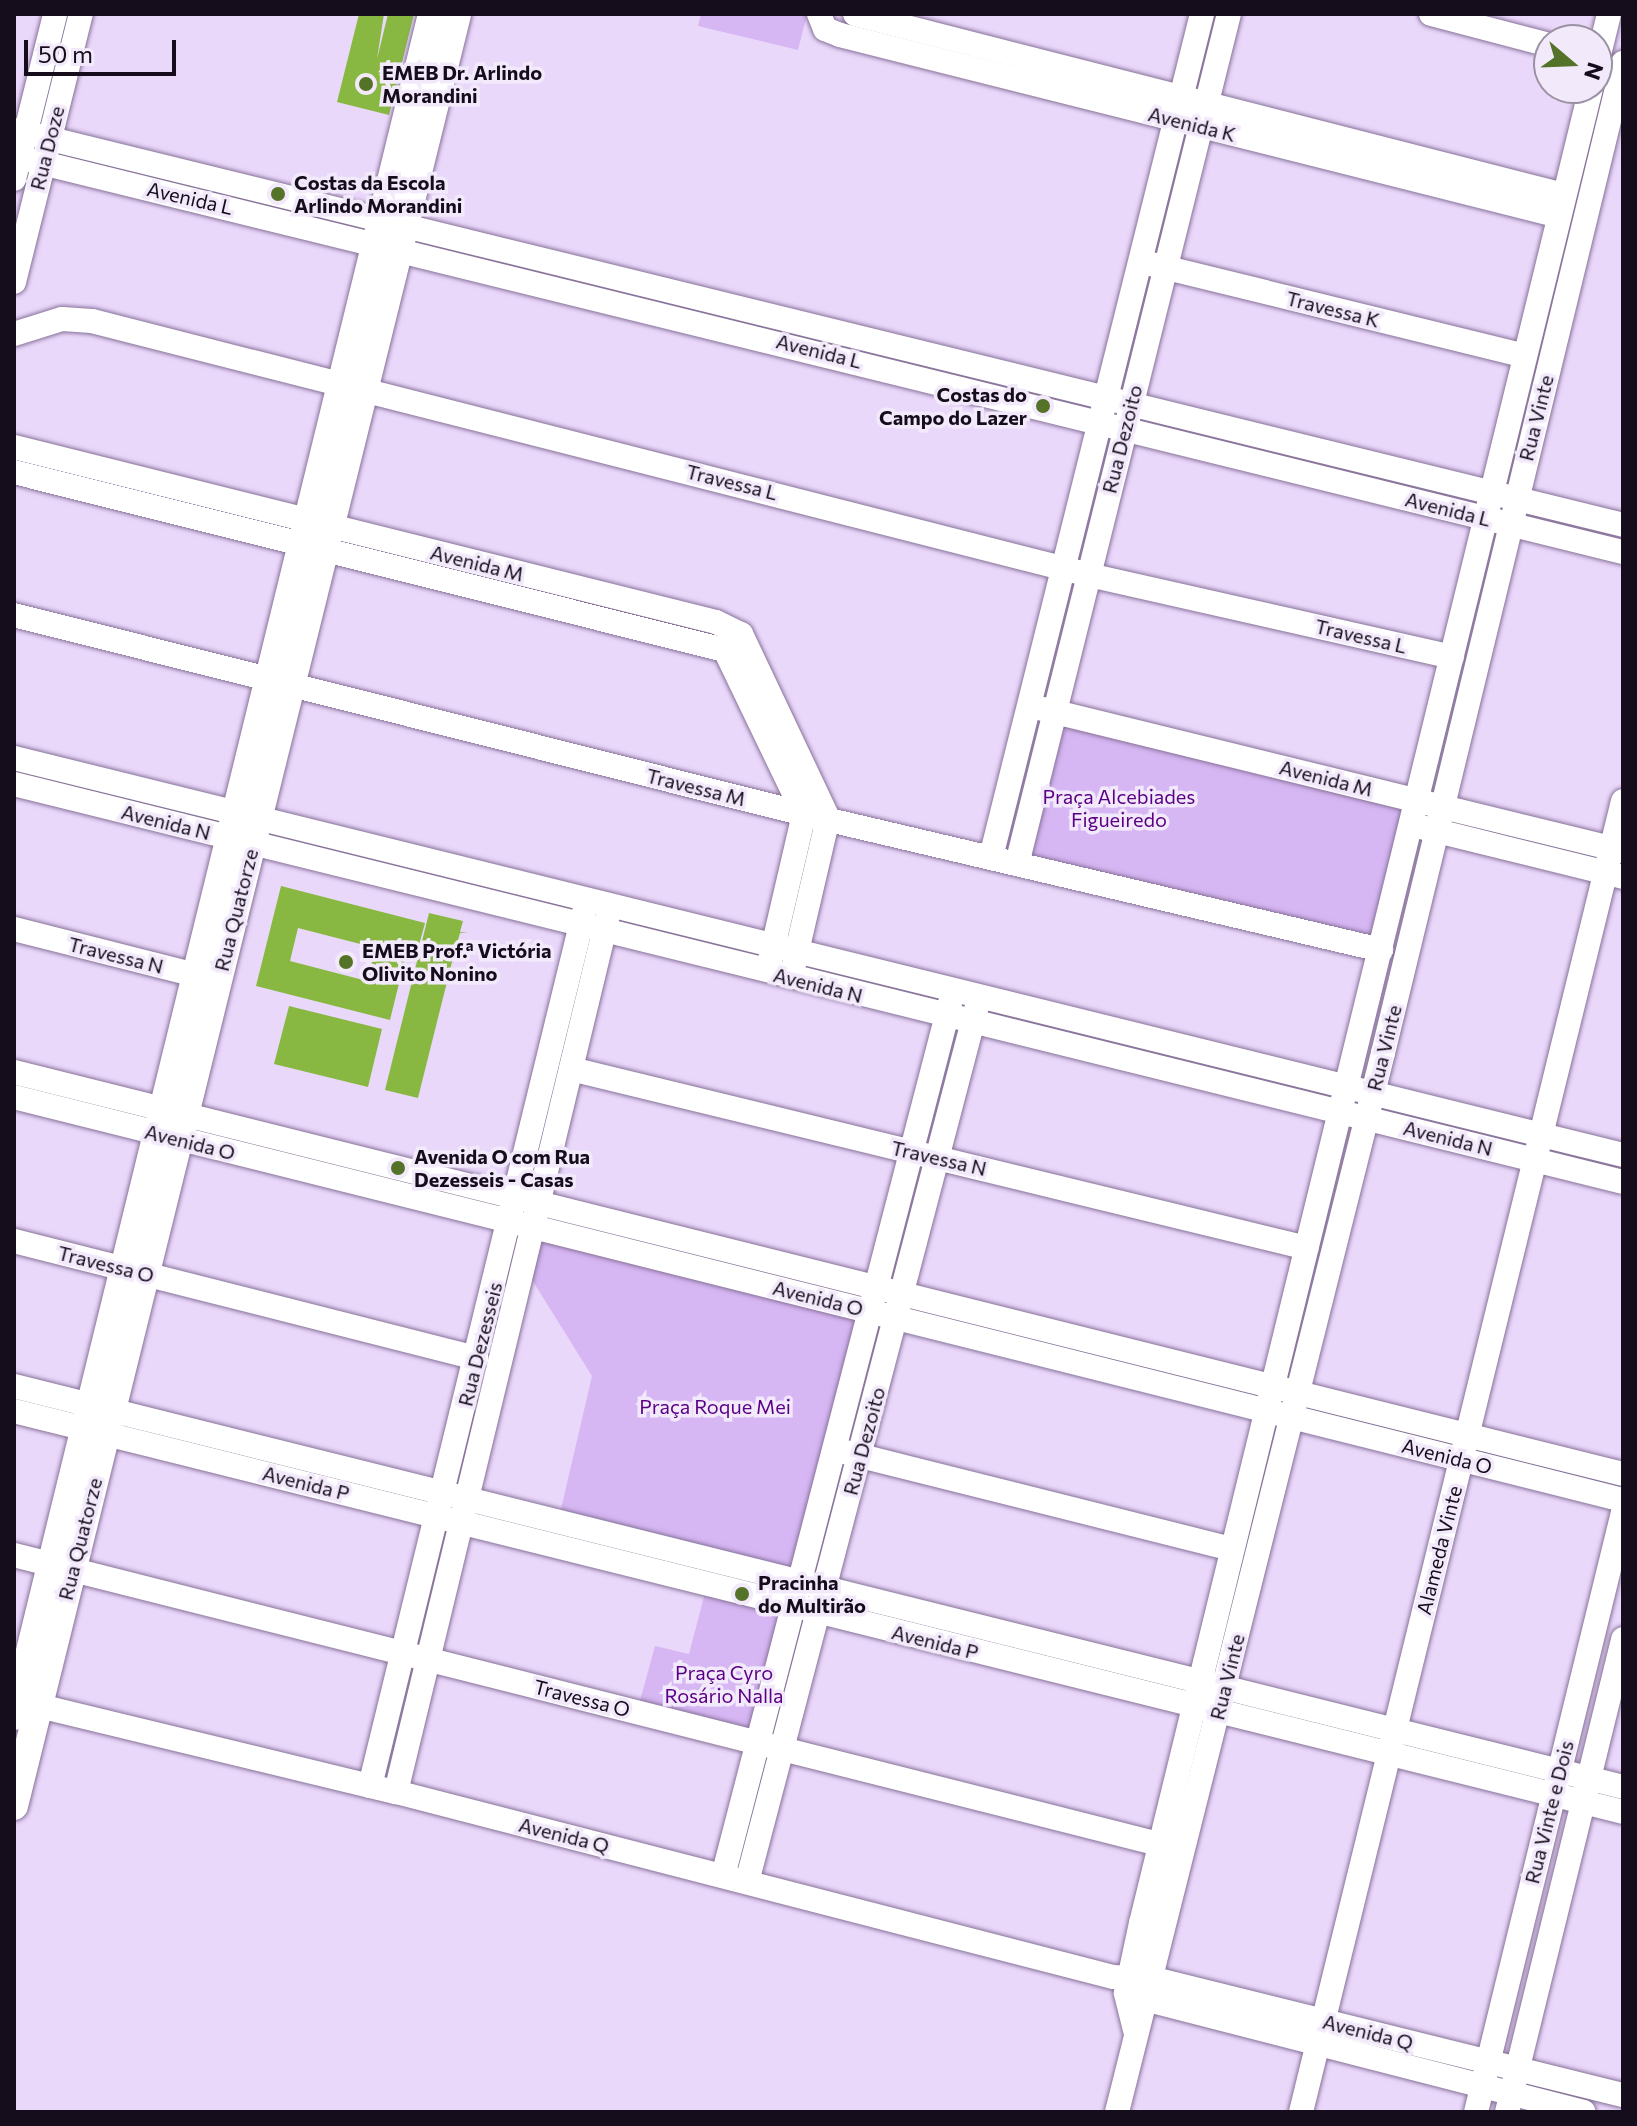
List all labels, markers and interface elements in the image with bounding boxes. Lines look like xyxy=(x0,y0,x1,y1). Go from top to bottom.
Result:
scale bar xyxy=(28,24,180,74)
north arrow xyxy=(1533,24,1613,104)
text: 50 m xyxy=(38,39,93,68)
text: N xyxy=(1579,59,1610,84)
place label: EMEB Dr. Arlindo Morandini xyxy=(382,60,542,107)
marker: EMEB Dr. Arlindo Morandini xyxy=(357,75,375,93)
street label: Avenida K xyxy=(1146,102,1238,146)
street label: Rua Doze xyxy=(25,103,69,193)
place label: Costas da Escola Arlindo Morandini xyxy=(294,170,462,217)
street label: Avenida L xyxy=(145,176,235,220)
marker: Costas da Escola Arlindo Morandini xyxy=(269,185,287,203)
street label: Travessa K xyxy=(1284,286,1382,332)
street label: Avenida L xyxy=(774,329,864,373)
street label: Rua Vinte xyxy=(1514,373,1558,463)
place label: Costas do Campo do Lazer xyxy=(879,382,1027,429)
street label: Rua Dezoito xyxy=(1097,382,1147,496)
marker: Costas do Campo do Lazer xyxy=(1034,397,1052,415)
street label: Travessa L xyxy=(684,459,780,505)
street label: Avenida L xyxy=(1403,487,1493,531)
street label: Avenida M xyxy=(428,540,526,586)
street label: Travessa L xyxy=(1313,614,1409,658)
street label: Avenida M xyxy=(1277,755,1375,801)
street label: Travessa M xyxy=(644,763,748,811)
park label: Praça Alcebiades Figueiredo xyxy=(1043,785,1195,832)
street label: Avenida N xyxy=(119,799,213,845)
street label: Rua Quatorze xyxy=(209,846,263,974)
street label: Travessa N xyxy=(66,932,166,978)
place label: EMEB Prof.ª Victória Olivito Nonino xyxy=(362,938,552,985)
marker: EMEB Prof.ª Victória Olivito Nonino xyxy=(337,953,355,971)
street label: Avenida N xyxy=(771,962,865,1008)
street label: Rua Vinte xyxy=(1362,1003,1406,1093)
street label: Avenida N xyxy=(1401,1115,1495,1161)
street label: Avenida O xyxy=(142,1119,238,1165)
street label: Travessa N xyxy=(889,1135,989,1181)
place label: Avenida O com Rua Dezesseis - Casas xyxy=(414,1144,590,1191)
marker: Avenida O com Rua Dezesseis - Casas xyxy=(389,1159,407,1177)
street label: Travessa O xyxy=(55,1240,157,1288)
street label: Avenida O xyxy=(770,1275,866,1321)
street label: Rua Dezesseis xyxy=(453,1279,507,1409)
street label: Rua Dezoito xyxy=(838,1384,890,1498)
park label: Praça Roque Mei xyxy=(639,1394,791,1418)
street label: Avenida O xyxy=(1399,1433,1495,1479)
street label: Avenida P xyxy=(260,1461,352,1505)
street label: Rua Quatorze xyxy=(53,1475,107,1603)
street label: Alameda Vinte xyxy=(1411,1483,1467,1617)
place label: Pracinha do Multirão xyxy=(758,1570,866,1617)
marker: Pracinha do Multirão xyxy=(733,1585,751,1603)
street label: Avenida P xyxy=(889,1620,981,1664)
street label: Rua Vinte xyxy=(1205,1632,1249,1722)
park label: Praça Cyro Rosário Nalla xyxy=(664,1661,784,1708)
street label: Travessa O xyxy=(531,1674,633,1722)
street label: Rua Vinte e Dois xyxy=(1520,1738,1578,1886)
street label: Avenida Q xyxy=(516,1812,612,1858)
street label: Avenida Q xyxy=(1320,2009,1416,2055)

